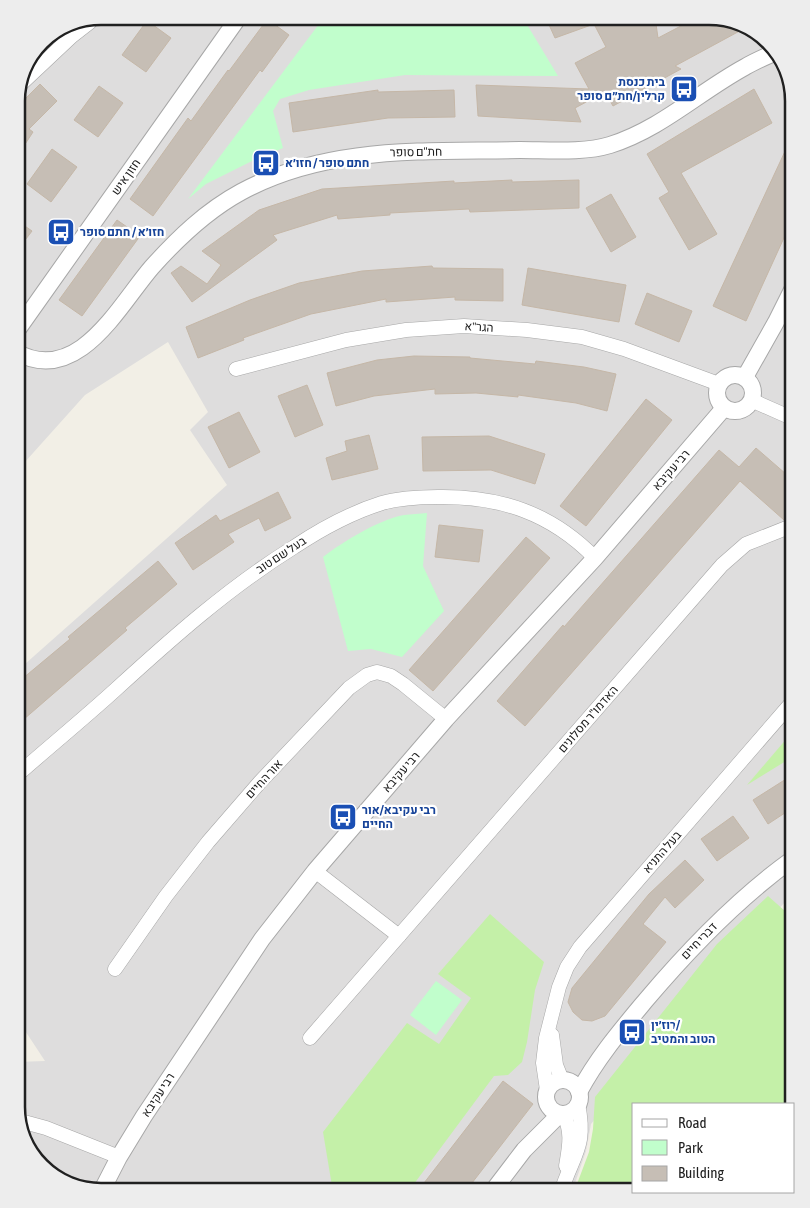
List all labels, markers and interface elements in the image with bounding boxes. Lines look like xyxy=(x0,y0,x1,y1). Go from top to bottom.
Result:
bus stop icon: בית כנסת קרלין/חת״ם סופר xyxy=(669,74,699,104)
place label: בית כנסת קרלין/חת״ם סופר xyxy=(577,75,665,103)
street label: חת"ם סופר xyxy=(390,145,442,159)
bus stop icon: חתם סופר / חזו׳א xyxy=(251,148,281,178)
street label: חזון איש xyxy=(109,156,143,198)
place label: חתם סופר / חזו׳א xyxy=(285,156,369,170)
bus stop icon: חזו׳א / חתם סופר xyxy=(46,217,76,247)
place label: חזו׳א / חתם סופר xyxy=(80,225,164,239)
street label: הגר"א xyxy=(464,319,494,335)
street label: רבי עקיבא xyxy=(649,447,693,493)
street label: בעל שם טוב xyxy=(253,533,309,576)
street label: האדמו"ר מסלונים xyxy=(555,683,621,755)
street label: רבי עקיבא xyxy=(379,749,423,795)
street label: אור החיים xyxy=(243,756,286,801)
bus stop icon: רבי עקיבא/אור החיים xyxy=(328,802,358,832)
place label: רבי עקיבא/אור החיים xyxy=(362,803,436,831)
street label: בעל התניא xyxy=(640,828,685,876)
street label: דברי חיים xyxy=(678,920,720,962)
bus stop icon: רוז׳ין/ הטוב והמטיב xyxy=(617,1017,647,1047)
place label: רוז׳ין/ הטוב והמטיב xyxy=(651,1018,716,1046)
street label: רבי עקיבא xyxy=(139,1070,177,1120)
legend xyxy=(632,1103,795,1193)
text: Road xyxy=(678,1114,707,1131)
text: Park xyxy=(678,1139,703,1156)
text: Building xyxy=(678,1164,724,1181)

